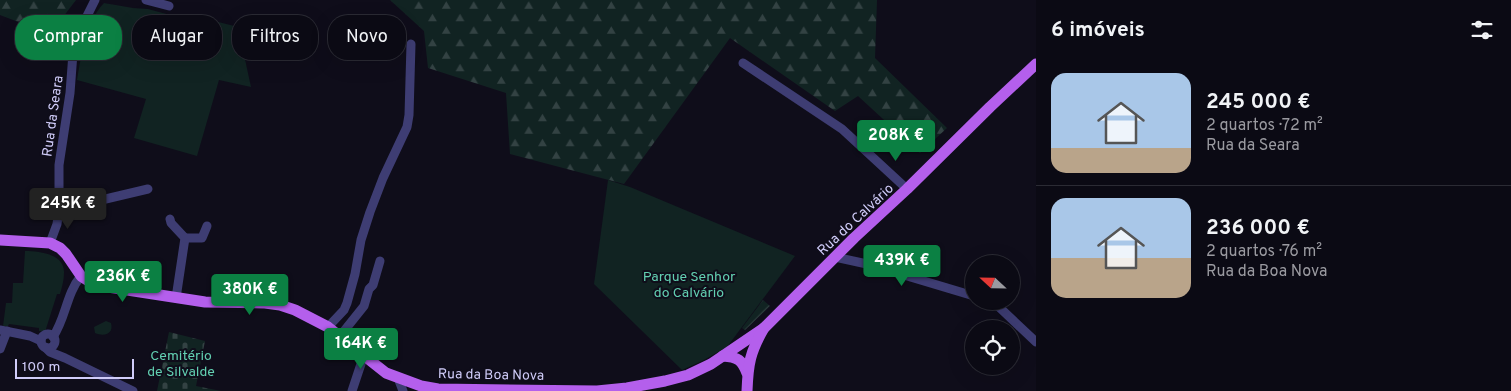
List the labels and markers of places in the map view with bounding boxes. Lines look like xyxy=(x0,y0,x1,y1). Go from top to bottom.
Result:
pin: 208K € xyxy=(855,120,937,162)
pin: 245K € xyxy=(27,188,109,230)
pin: 439K € xyxy=(861,244,943,287)
pin: 236K € xyxy=(82,260,164,303)
pin: 380K € xyxy=(209,274,291,316)
pin: 164K € xyxy=(320,328,402,370)

